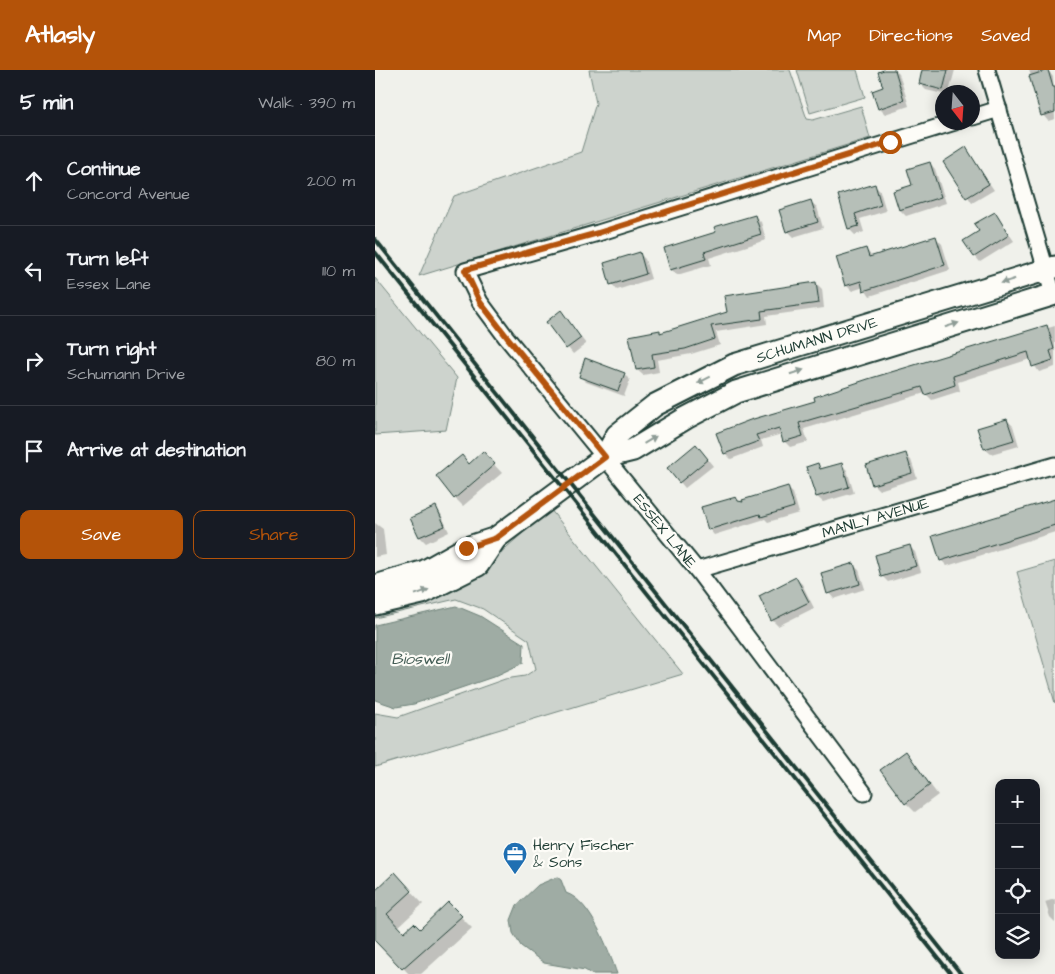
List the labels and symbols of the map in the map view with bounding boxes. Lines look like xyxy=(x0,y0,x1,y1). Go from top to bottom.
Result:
north arrow xyxy=(935,85,980,130)
route start xyxy=(879,131,902,154)
one-way arrow xyxy=(1001,278,1016,286)
street label: SCHUMANN DRIVE xyxy=(754,312,880,369)
one-way arrow xyxy=(945,320,960,328)
one-way arrow xyxy=(789,367,804,375)
one-way arrow xyxy=(697,376,712,384)
one-way arrow xyxy=(644,436,657,445)
street label: ESSEX LANE xyxy=(628,490,701,573)
street label: MANLY AVENUE xyxy=(820,492,932,544)
route end xyxy=(455,537,478,560)
one-way arrow xyxy=(415,588,430,596)
water label: Bioswell xyxy=(391,648,451,670)
place label: Henry Fischer & Sons xyxy=(533,835,634,873)
office icon: Henry Fischer & Sons xyxy=(502,841,528,875)

